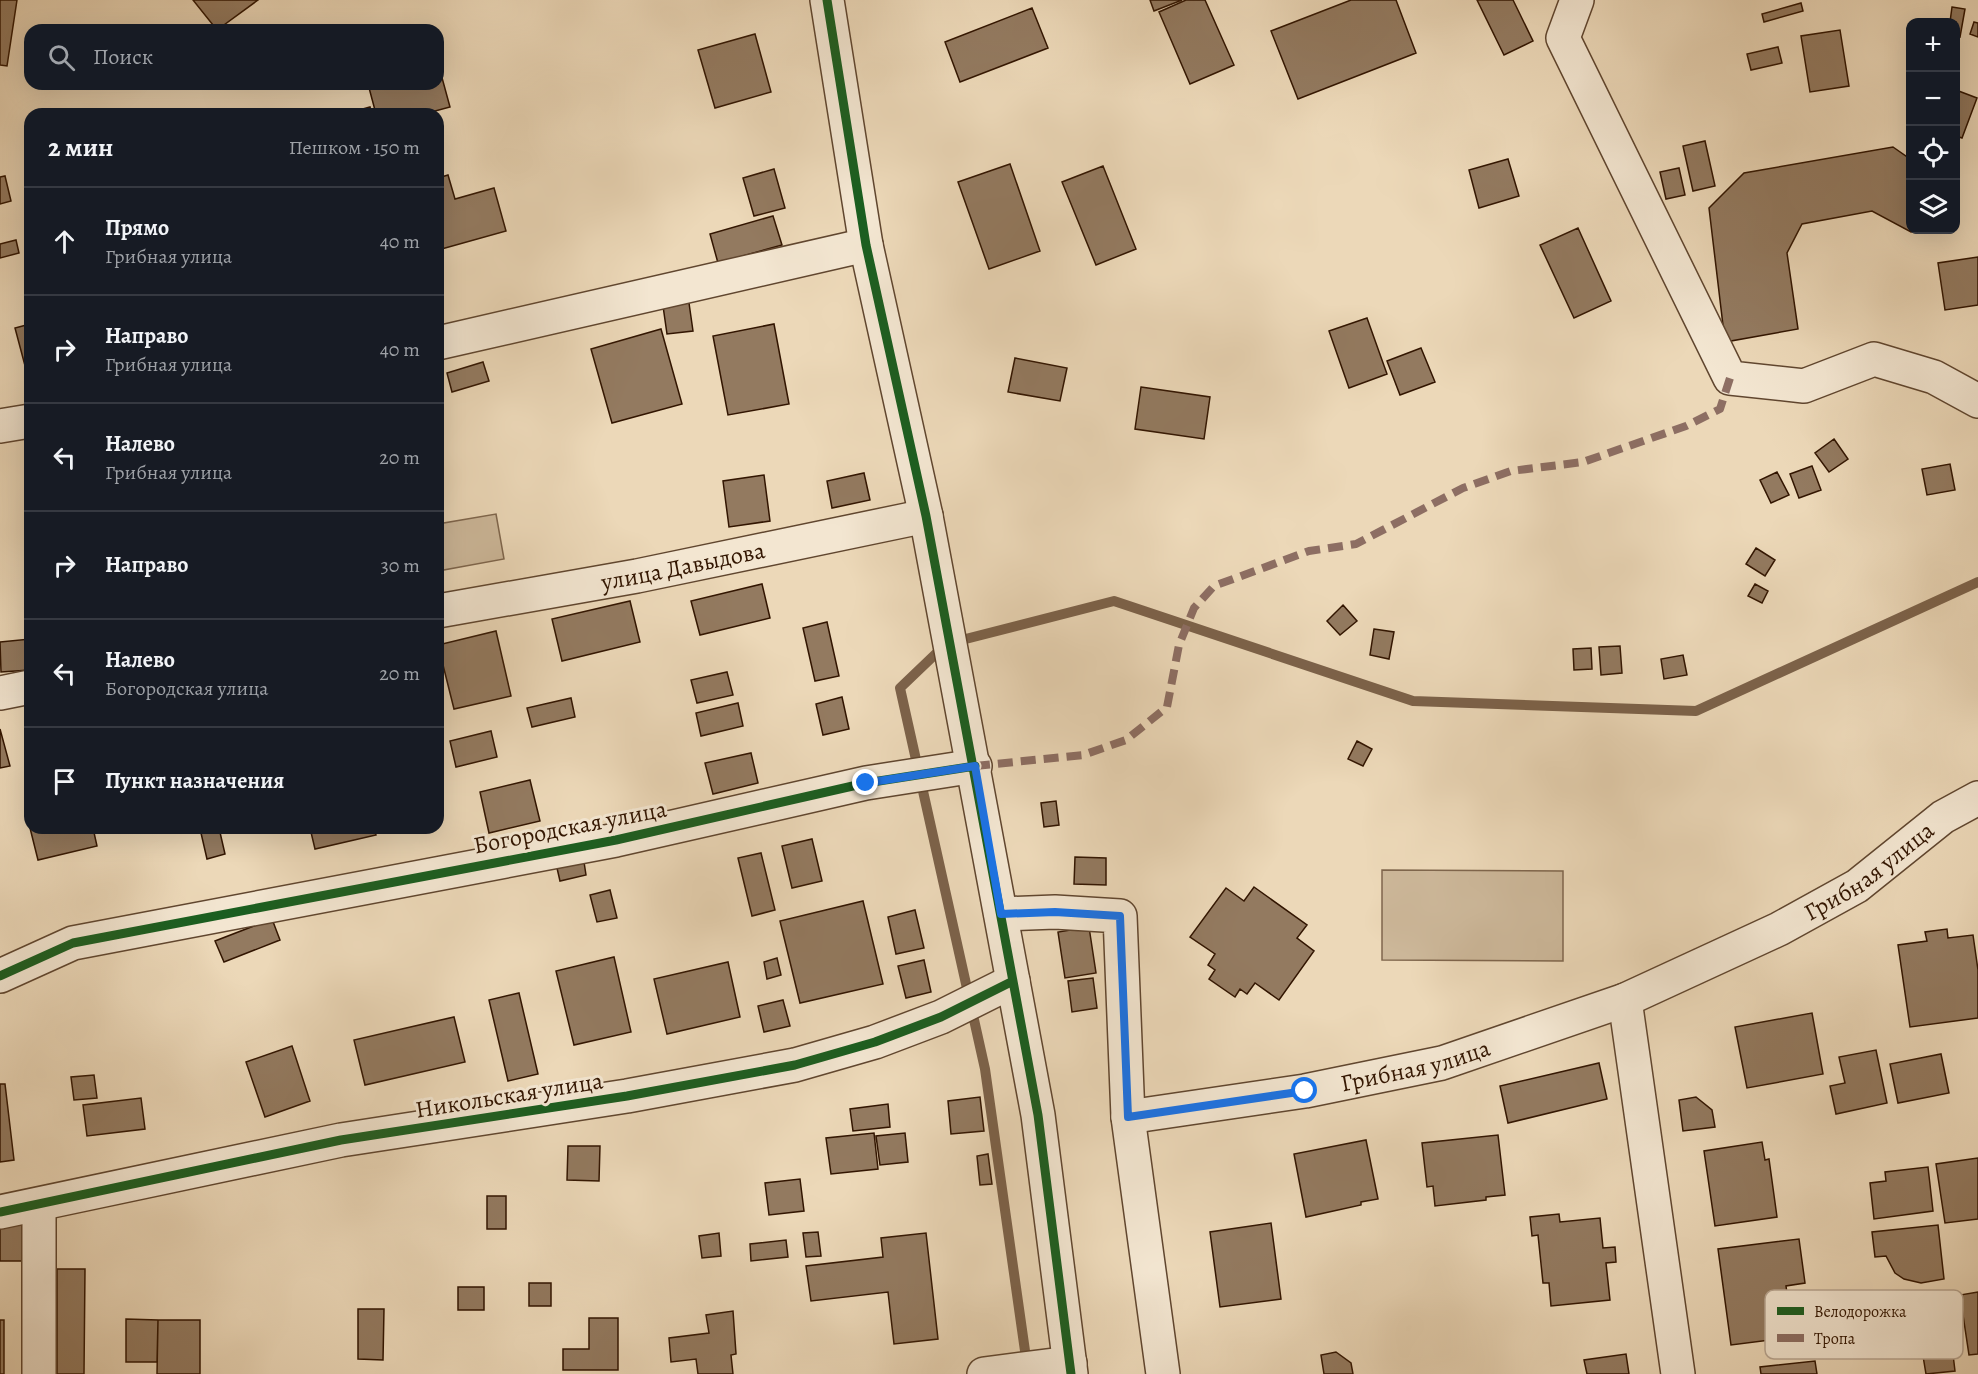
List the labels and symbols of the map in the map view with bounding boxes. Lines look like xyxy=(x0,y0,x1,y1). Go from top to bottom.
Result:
street label: улица Давыдова xyxy=(598,534,768,598)
route end xyxy=(852,769,878,795)
street label: Богородская улица xyxy=(471,793,669,861)
street label: Грибная улица xyxy=(1798,814,1941,928)
street label: Грибная улица xyxy=(1338,1032,1494,1099)
street label: Никольская улица xyxy=(413,1064,605,1126)
route start xyxy=(1291,1077,1317,1103)
legend xyxy=(1765,1290,1963,1359)
text: Велодорожка xyxy=(1814,1301,1907,1323)
text: Тропа xyxy=(1814,1328,1856,1350)

